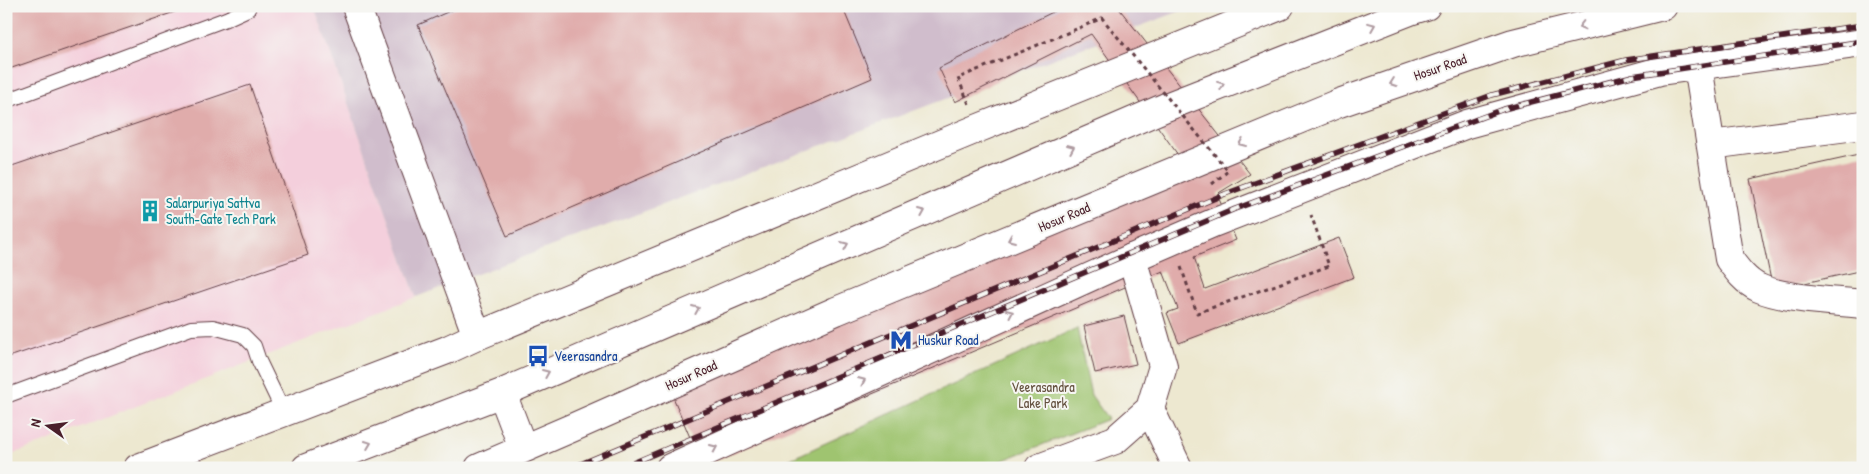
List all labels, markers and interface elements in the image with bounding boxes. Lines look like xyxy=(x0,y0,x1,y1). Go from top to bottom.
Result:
one-way arrow xyxy=(1577,20,1586,31)
one-way arrow xyxy=(1368,21,1376,31)
street label: Hosur Road xyxy=(1411,48,1469,84)
one-way arrow xyxy=(1389,78,1398,88)
one-way arrow xyxy=(1216,81,1225,92)
one-way arrow xyxy=(1238,137,1247,147)
one-way arrow xyxy=(1066,143,1075,154)
place label: Salarpuriya Sattva South-Gate Tech Park xyxy=(166,193,276,228)
street label: Hosur Road xyxy=(1035,197,1093,236)
building icon: Salarpuriya Sattva South-Gate Tech Park xyxy=(137,198,163,224)
one-way arrow xyxy=(917,207,926,218)
one-way arrow xyxy=(1007,232,1016,243)
one-way arrow xyxy=(840,240,849,251)
one-way arrow xyxy=(691,304,700,315)
one-way arrow xyxy=(1005,309,1014,320)
metro station icon: Huskur Road xyxy=(888,327,914,353)
place label: Huskur Road xyxy=(918,330,979,349)
bus stop icon: Veerasandra xyxy=(525,343,551,369)
place label: Veerasandra xyxy=(554,346,618,365)
street label: Hosur Road xyxy=(662,355,720,394)
one-way arrow xyxy=(541,369,550,380)
one-way arrow xyxy=(857,376,866,387)
park label: Veerasandra Lake Park xyxy=(1011,377,1075,412)
north arrow xyxy=(22,402,72,452)
text: N xyxy=(25,416,45,429)
one-way arrow xyxy=(363,440,372,450)
one-way arrow xyxy=(709,443,718,454)

